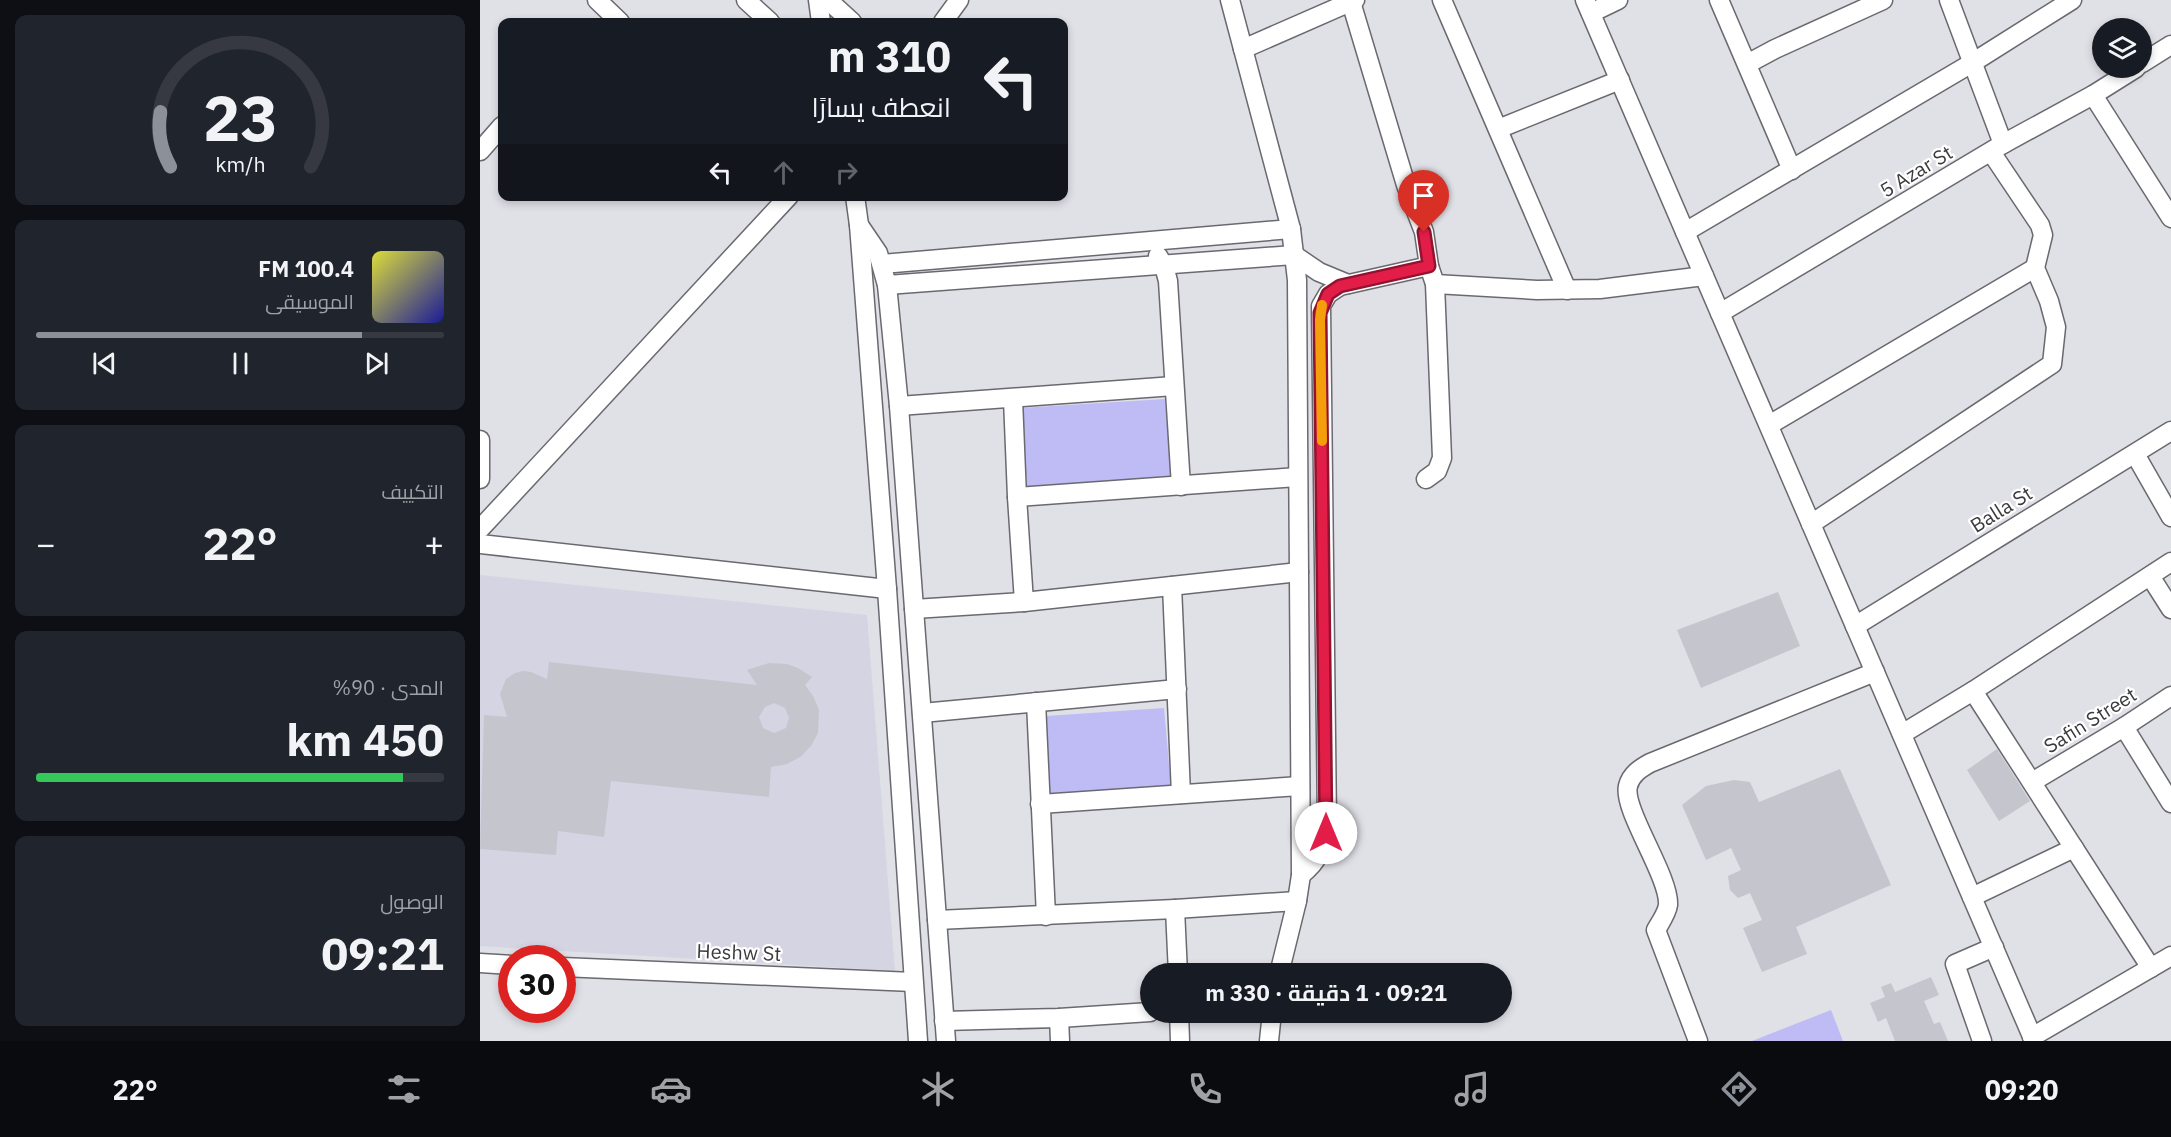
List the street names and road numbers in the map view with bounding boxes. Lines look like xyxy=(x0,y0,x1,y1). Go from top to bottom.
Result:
street label: 5 Azar St xyxy=(1875,139,1957,203)
street label: Balla St xyxy=(1965,479,2037,539)
street label: Safin Street xyxy=(2038,681,2142,759)
street label: Heshw St xyxy=(696,937,782,967)

